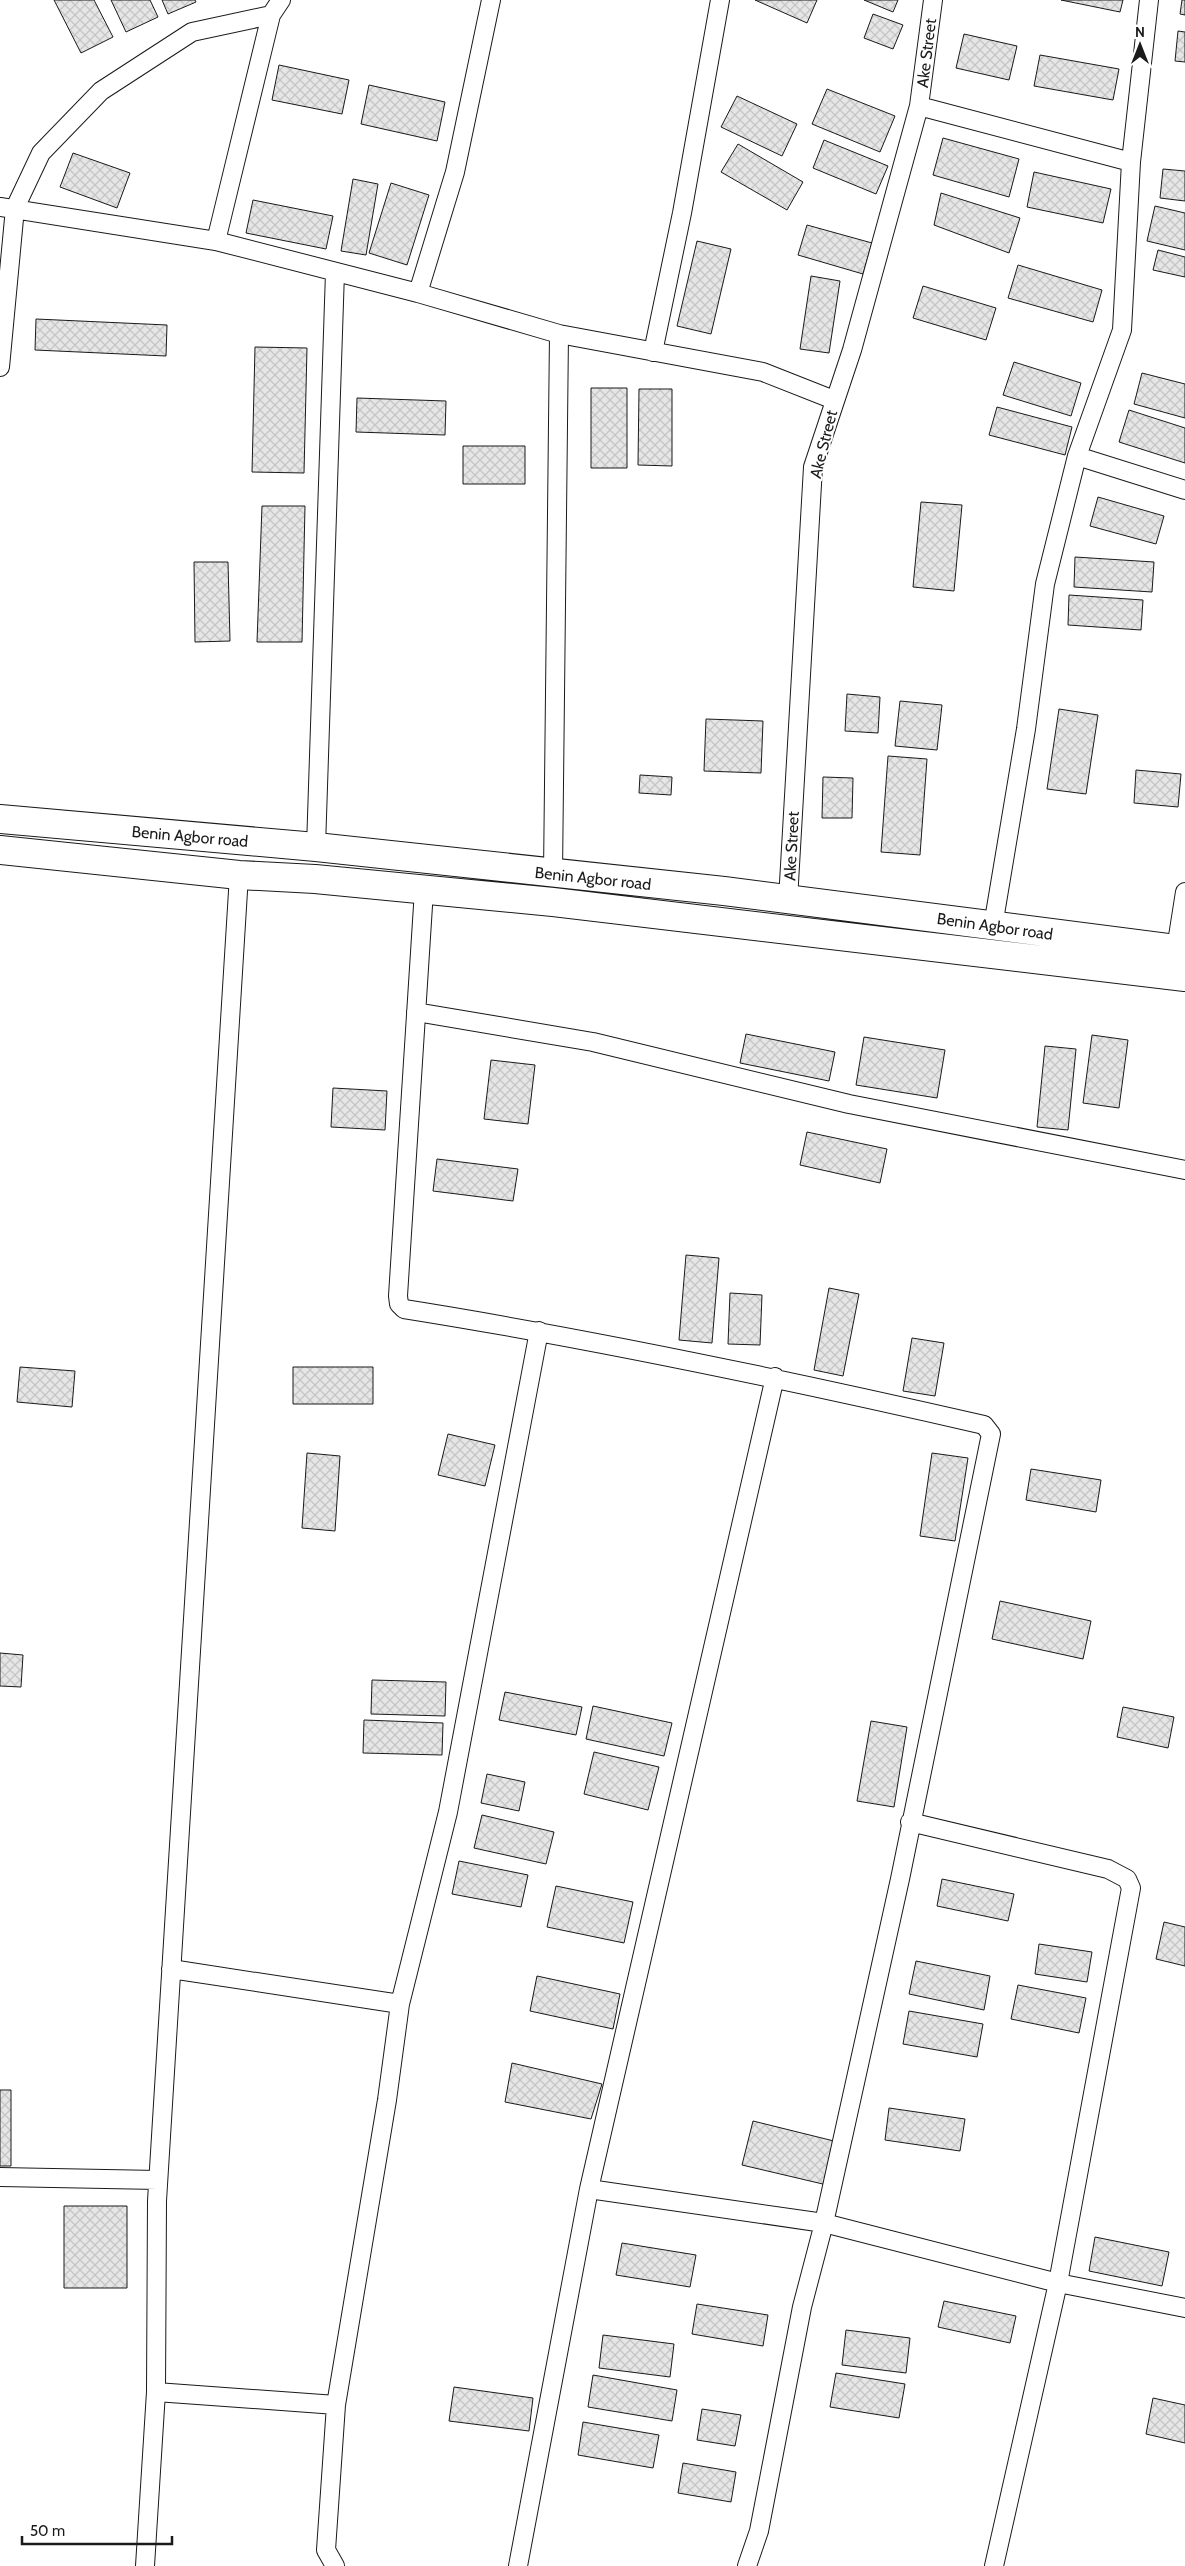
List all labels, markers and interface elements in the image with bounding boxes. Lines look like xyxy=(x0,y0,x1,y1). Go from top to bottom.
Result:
street label: Ake Street xyxy=(913,17,940,89)
north arrow xyxy=(1115,20,1165,70)
text: N xyxy=(1135,23,1145,41)
street label: Ake Street xyxy=(806,407,841,480)
street label: Ake Street xyxy=(780,810,803,881)
street label: Benin Agbor road xyxy=(131,822,249,851)
street label: Benin Agbor road xyxy=(534,863,652,894)
street label: Benin Agbor road xyxy=(936,909,1054,944)
scale bar xyxy=(22,2514,172,2546)
text: 50 m xyxy=(30,2522,65,2540)

